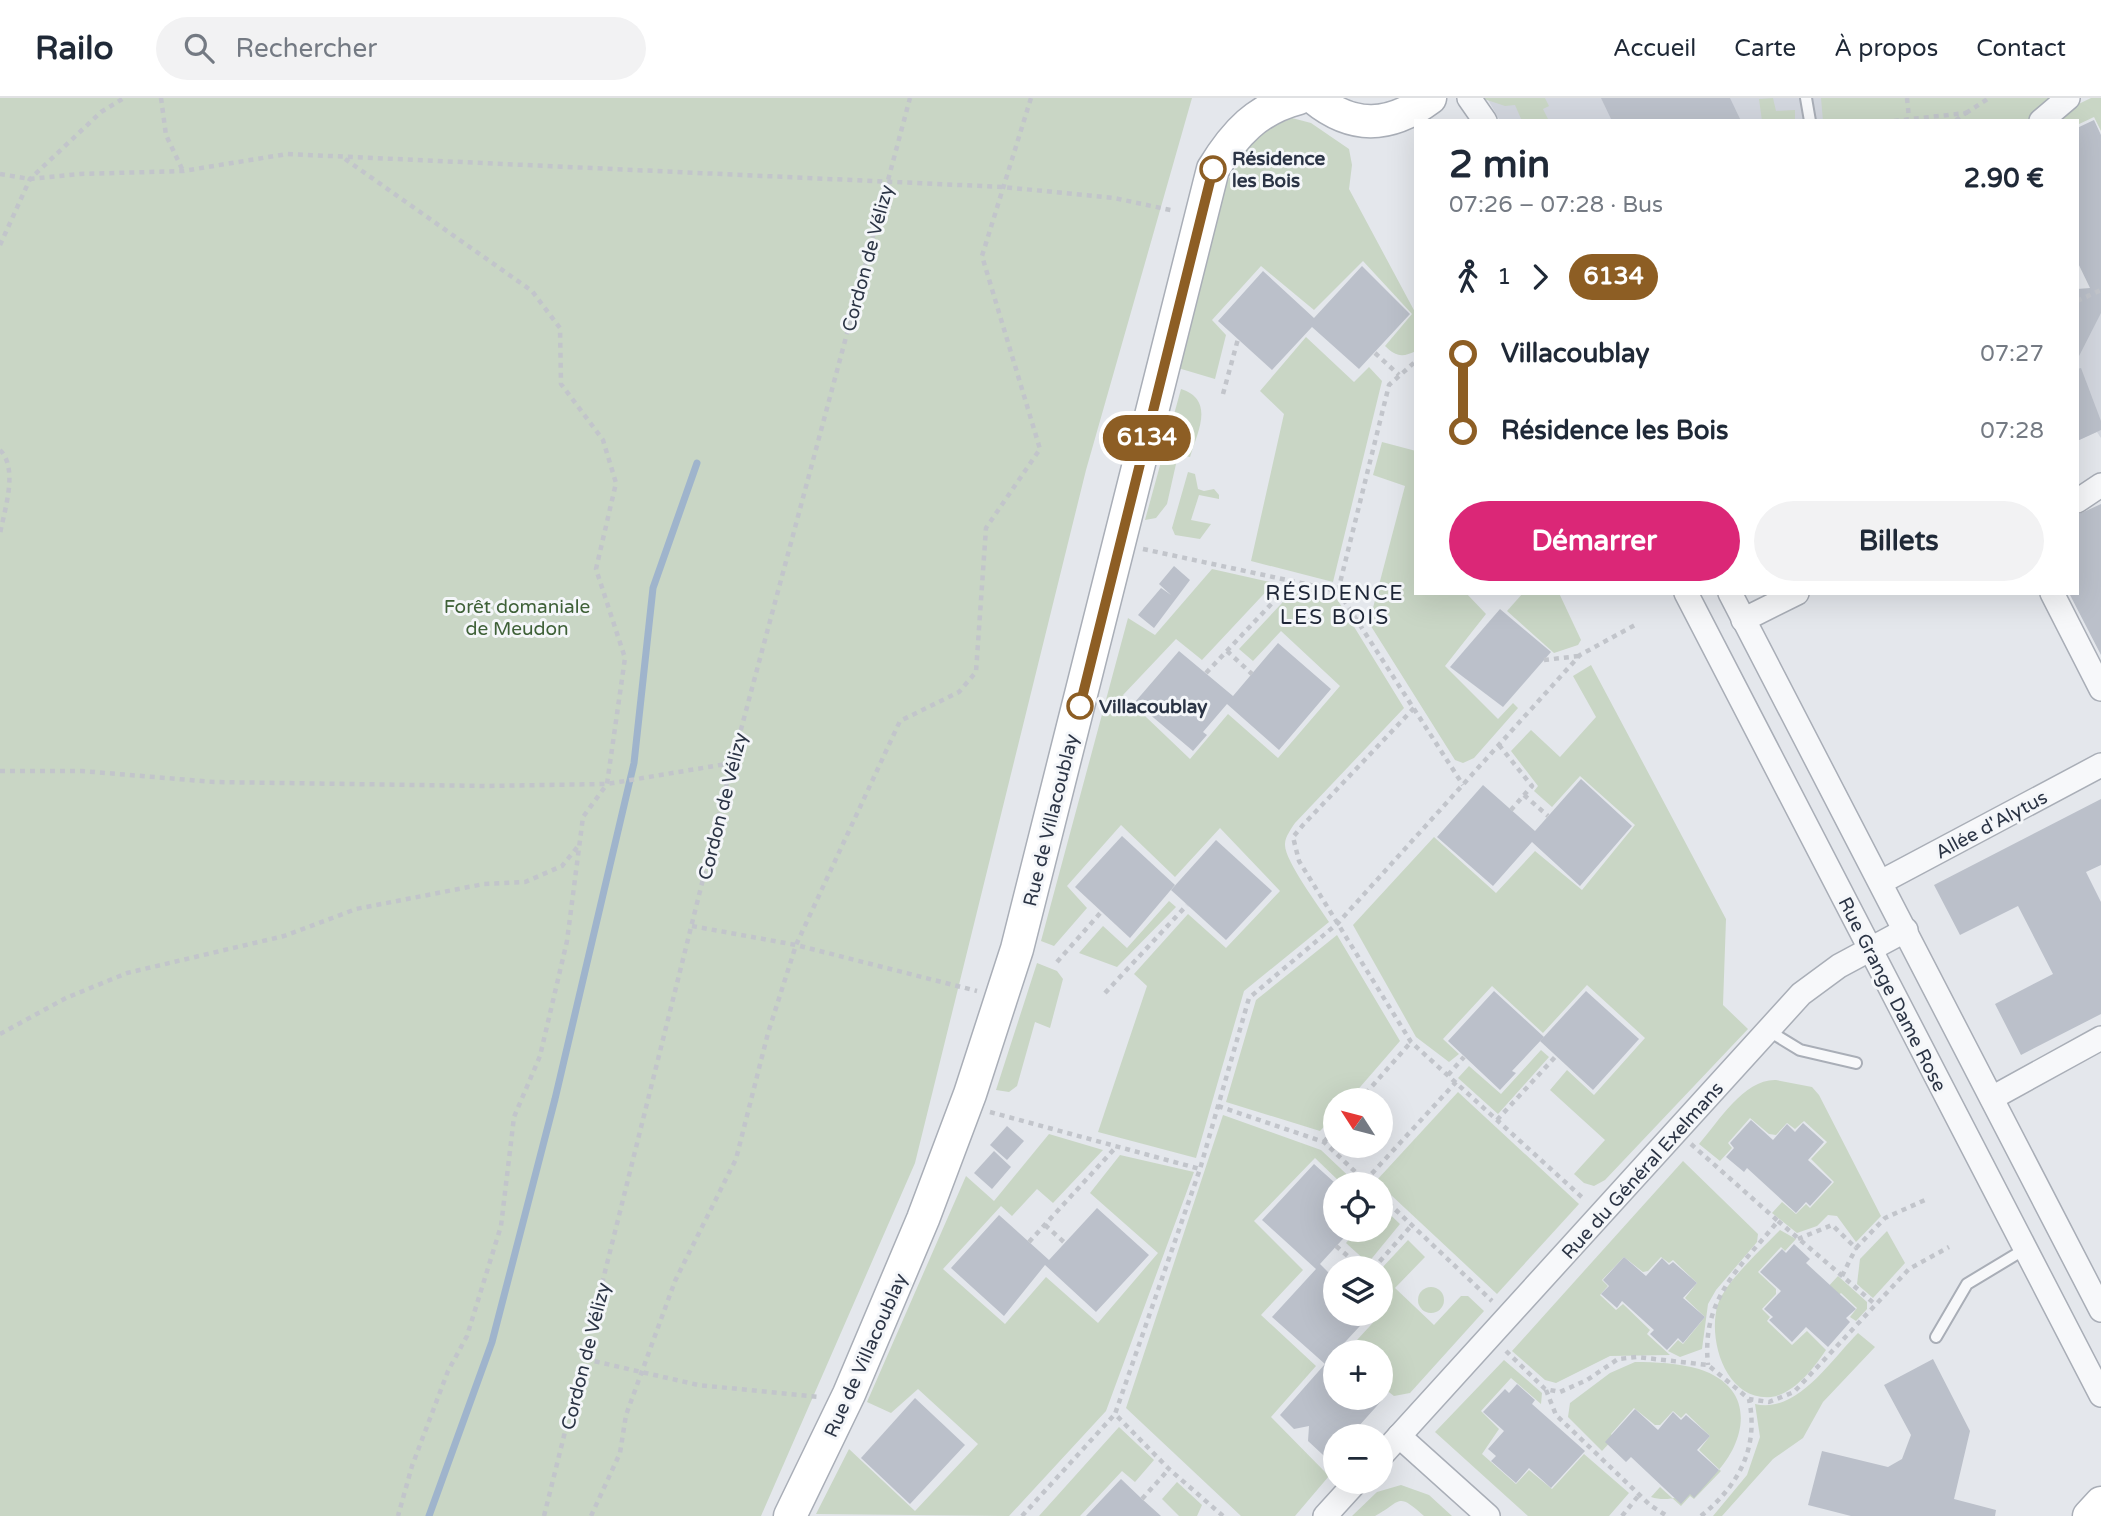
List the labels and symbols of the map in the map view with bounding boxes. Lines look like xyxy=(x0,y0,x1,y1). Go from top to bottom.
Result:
place label: Résidence les Bois xyxy=(1232,148,1325,192)
marker: Résidence les Bois xyxy=(1200,156,1226,182)
street label: Cordon de Vélizy xyxy=(838,182,898,334)
line badge: 6134 xyxy=(1098,415,1196,461)
district label: RÉSIDENCE LES BOIS xyxy=(1265,581,1405,630)
park label: Forêt domaniale de Meudon xyxy=(444,596,590,640)
marker: Villacoublay xyxy=(1067,693,1093,719)
place label: Villacoublay xyxy=(1099,696,1208,719)
street label: Cordon de Vélizy xyxy=(694,730,752,882)
street label: Rue de Villacoublay xyxy=(1019,732,1083,909)
street label: Allée d'Alytus xyxy=(1932,786,2051,864)
street label: Rue Grange Dame Rose xyxy=(1833,894,1951,1095)
street label: Rue du Général Exelmans xyxy=(1557,1078,1728,1264)
north arrow xyxy=(1323,1088,1393,1158)
street label: Rue de Villacoublay xyxy=(820,1270,912,1441)
street label: Cordon de Vélizy xyxy=(557,1280,615,1432)

